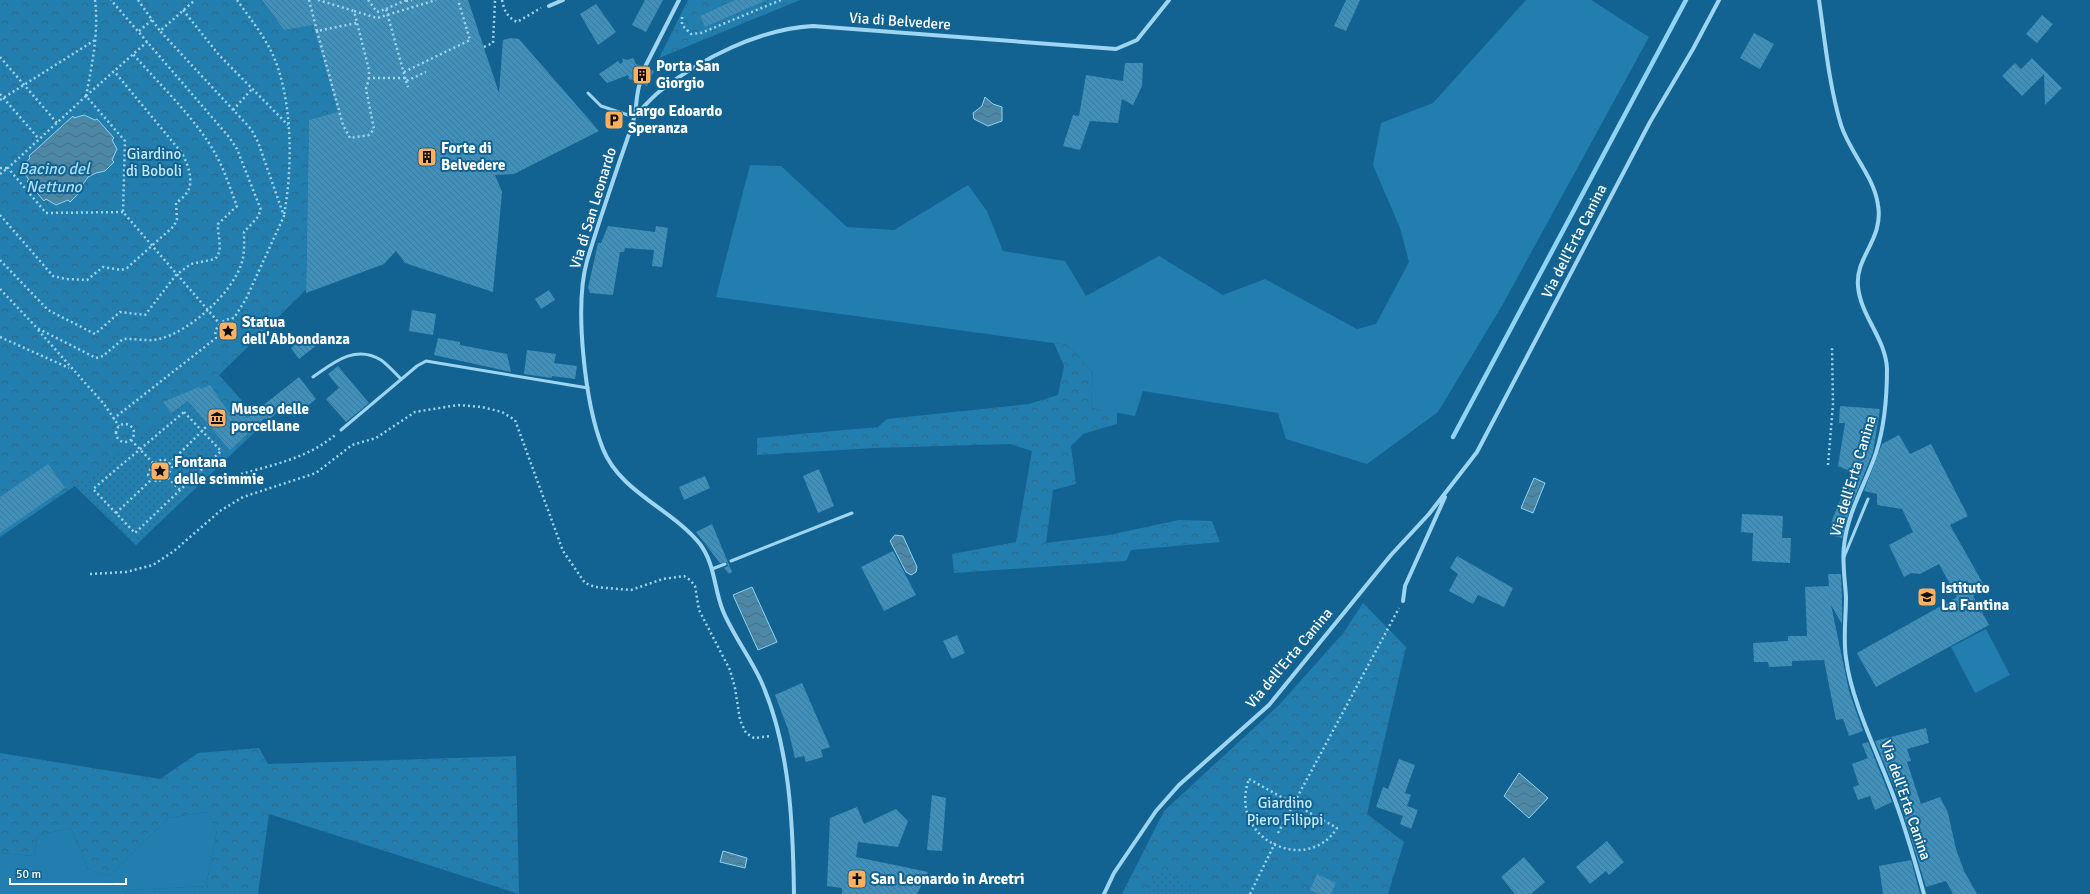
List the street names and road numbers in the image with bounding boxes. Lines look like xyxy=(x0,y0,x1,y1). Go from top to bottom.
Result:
street label: Via di Belvedere xyxy=(848,8,952,34)
street label: Via di San Leonardo xyxy=(566,145,620,271)
street label: Via dell'Erta Canina xyxy=(1538,181,1610,301)
street label: Via dell'Erta Canina xyxy=(1826,413,1880,539)
street label: Via dell'Erta Canina xyxy=(1242,604,1336,712)
street label: Via dell'Erta Canina xyxy=(1877,738,1935,862)

